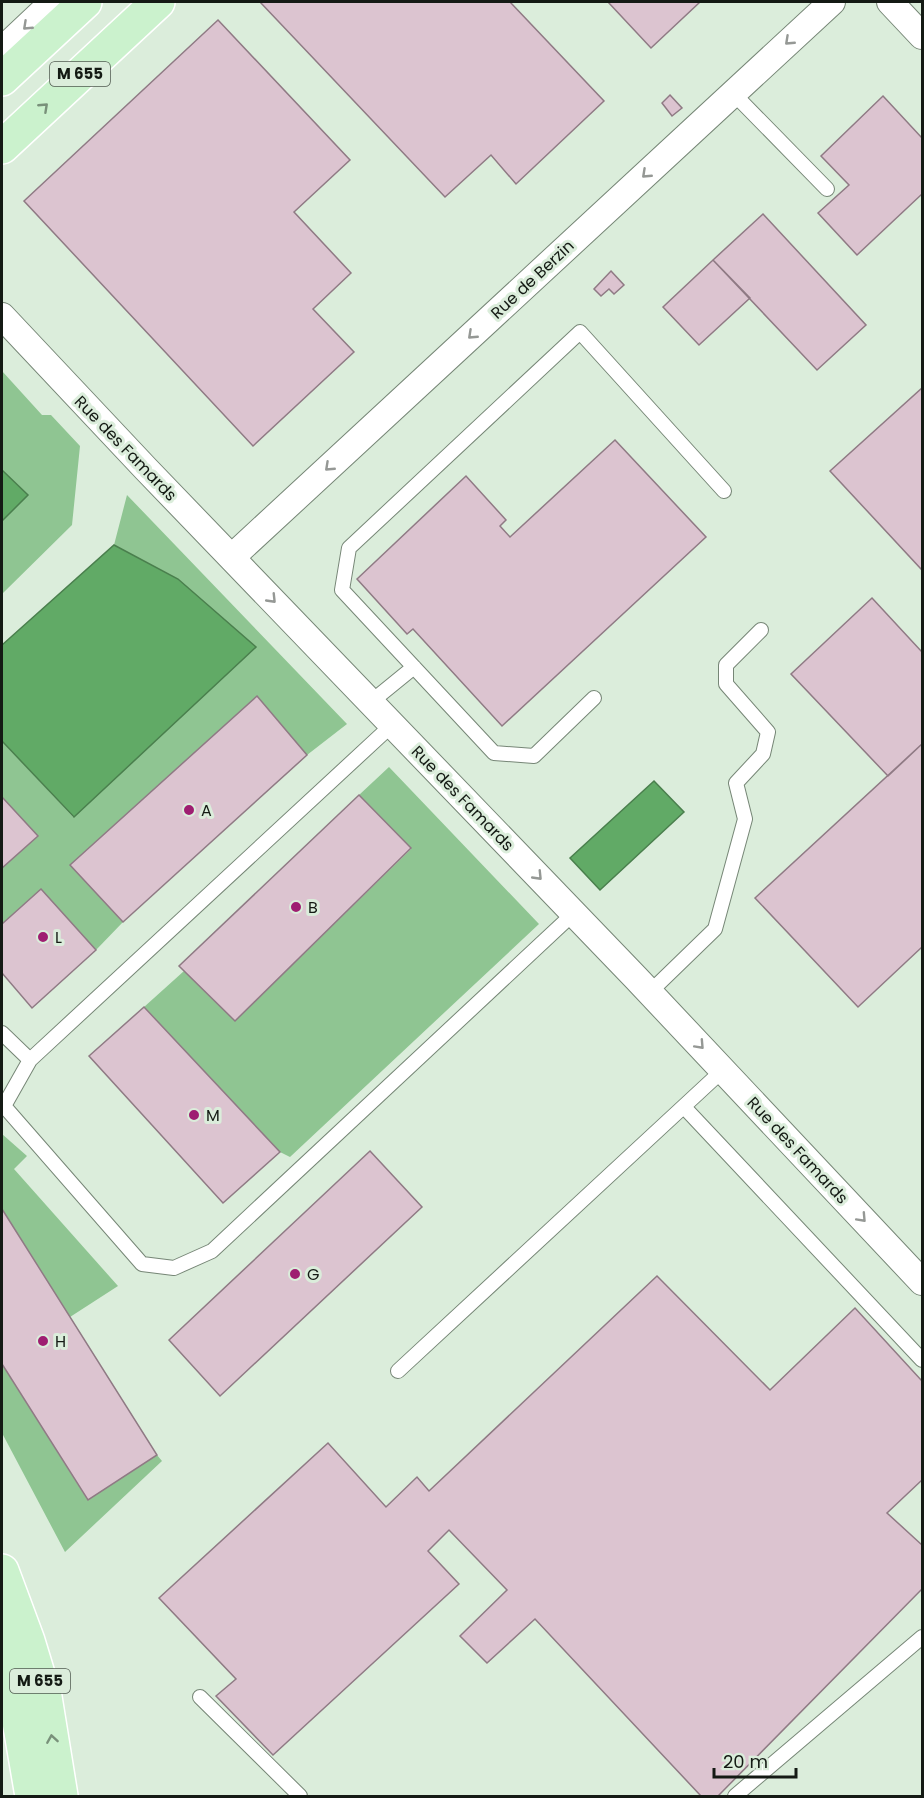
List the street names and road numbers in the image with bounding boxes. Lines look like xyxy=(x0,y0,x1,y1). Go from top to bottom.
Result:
road number: M 655 xyxy=(50,62,110,86)
street label: Rue de Berzin xyxy=(486,235,579,324)
street label: Rue des Famards xyxy=(69,390,182,506)
street label: Rue des Famards xyxy=(406,740,519,856)
street label: Rue des Famards xyxy=(742,1092,853,1209)
road number: M 655 xyxy=(10,1669,70,1693)

